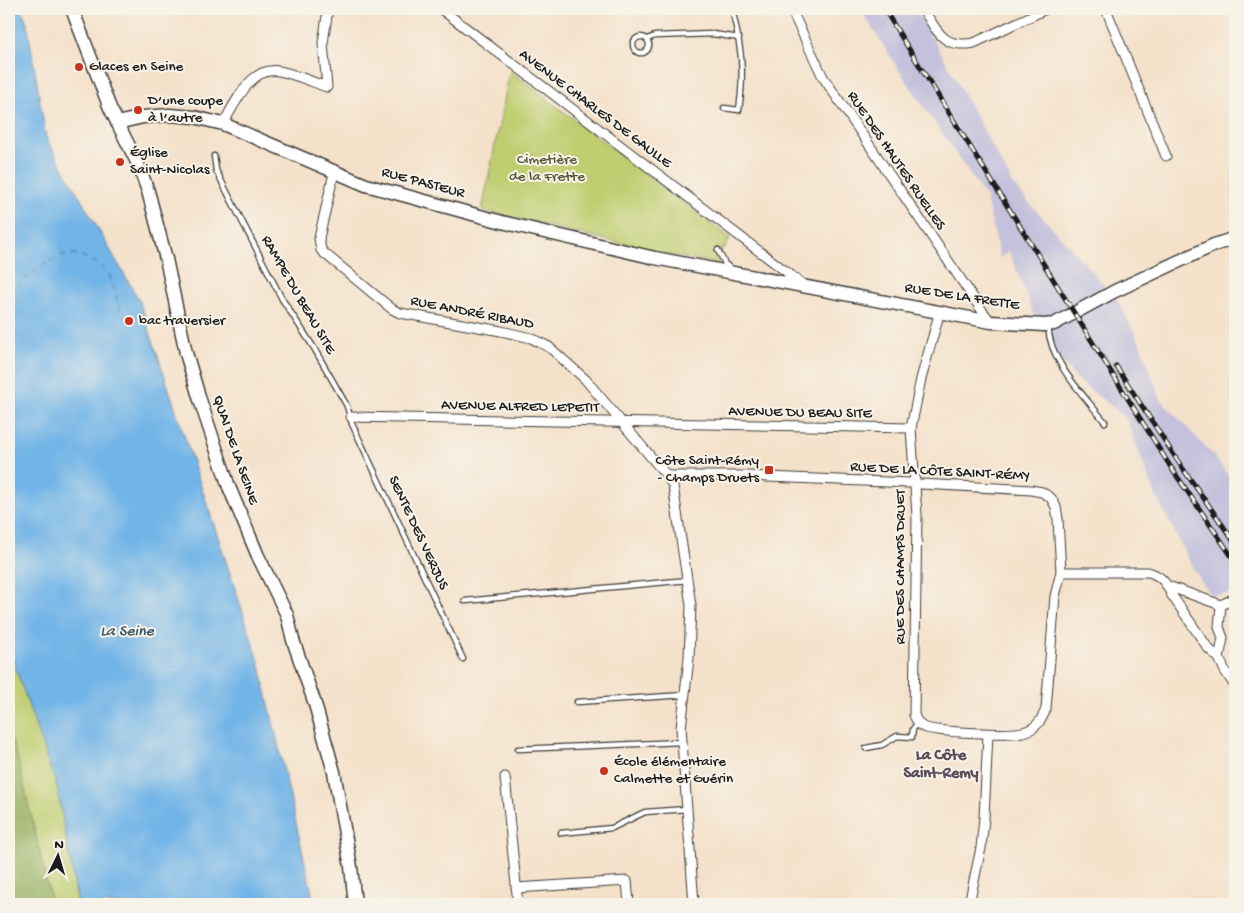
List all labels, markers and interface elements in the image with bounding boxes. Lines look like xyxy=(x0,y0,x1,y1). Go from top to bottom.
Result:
street label: AVENUE CHARLES DE GAULLE xyxy=(515,46,675,173)
place label: Glaces en Seine xyxy=(89,58,184,76)
marker: Glaces en Seine xyxy=(73,61,85,73)
street label: RUE DES HAUTES RUELLES xyxy=(843,88,949,234)
place label: D’une coupe à l’autre xyxy=(147,92,223,127)
marker: D’une coupe à l’autre xyxy=(132,104,144,116)
place label: Église Saint-Nicolas xyxy=(130,144,210,179)
park label: Cimetière de la Frette xyxy=(509,151,585,186)
marker: Église Saint-Nicolas xyxy=(114,156,126,168)
street label: RUE PASTEUR xyxy=(380,163,468,203)
street label: RAMPE DU BEAU SITE xyxy=(257,232,340,358)
street label: RUE DE LA FRETTE xyxy=(903,279,1021,315)
street label: RUE ANDRÉ RIBAUD xyxy=(409,292,535,334)
place label: bac traversier xyxy=(139,312,227,330)
marker: bac traversier xyxy=(123,315,135,327)
street label: QUAI DE LA SEINE xyxy=(208,393,262,508)
street label: AVENUE ALFRED LEPETIT xyxy=(441,397,600,417)
street label: AVENUE DU BEAU SITE xyxy=(728,403,873,423)
place label: Côte Saint-Rémy - Champs Druets xyxy=(656,452,760,487)
street label: RUE DE LA CÔTE SAINT-RÉMY xyxy=(850,458,1030,486)
marker: Côte Saint-Rémy - Champs Druets xyxy=(763,464,775,476)
street label: SENTE DES VERJUS xyxy=(384,473,452,593)
street label: RUE DES CHAMPS DRUET xyxy=(892,488,910,645)
water label: La Seine xyxy=(100,623,155,642)
district label: La Côte Saint-Remy xyxy=(904,747,979,784)
place label: École élémentaire Calmette et Guérin xyxy=(614,753,733,788)
marker: École élémentaire Calmette et Guérin xyxy=(598,765,610,777)
north arrow xyxy=(32,830,82,880)
text: N xyxy=(54,837,64,854)

